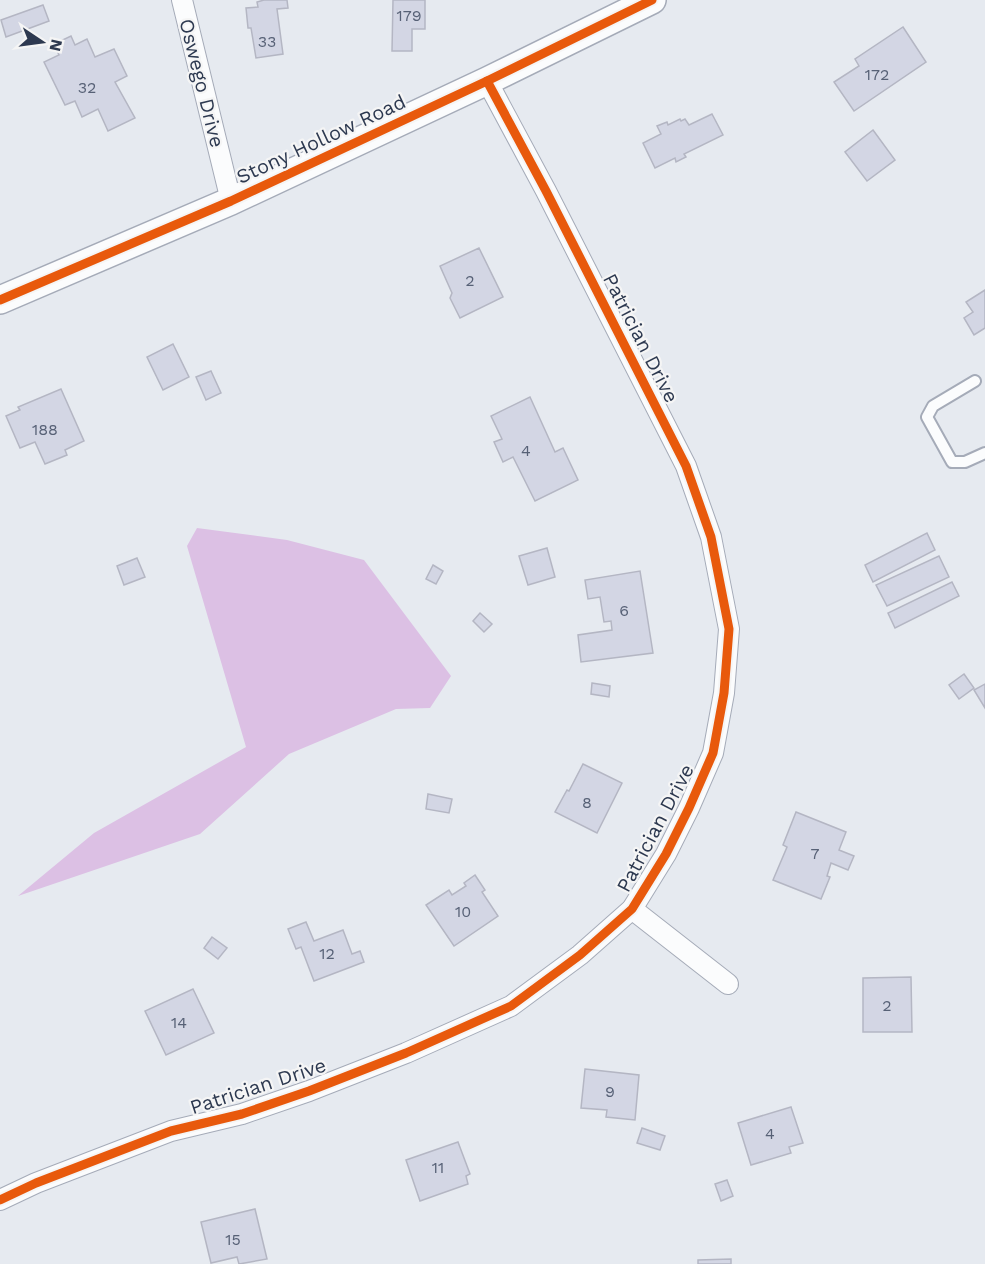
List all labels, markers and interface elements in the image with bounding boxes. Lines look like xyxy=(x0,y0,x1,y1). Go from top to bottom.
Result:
house number: 179 xyxy=(396,6,422,25)
north arrow xyxy=(12,12,72,72)
street label: Oswego Drive xyxy=(174,16,230,150)
house number: 33 xyxy=(258,32,276,51)
text: N xyxy=(46,37,67,53)
house number: 172 xyxy=(865,65,889,84)
house number: 32 xyxy=(78,78,96,97)
street label: Stony Hollow Road xyxy=(232,89,410,189)
street label: Patrician Drive xyxy=(598,269,684,407)
house number: 2 xyxy=(465,271,475,290)
house number: 188 xyxy=(32,420,58,439)
house number: 4 xyxy=(521,441,531,460)
house number: 6 xyxy=(619,601,629,620)
street label: Patrician Drive xyxy=(611,760,699,896)
house number: 8 xyxy=(582,793,592,812)
house number: 7 xyxy=(811,844,820,863)
house number: 10 xyxy=(455,902,471,921)
house number: 12 xyxy=(319,944,335,963)
house number: 2 xyxy=(882,996,892,1015)
house number: 14 xyxy=(171,1013,187,1032)
street label: Patrician Drive xyxy=(187,1053,329,1119)
house number: 9 xyxy=(605,1082,615,1101)
house number: 4 xyxy=(765,1124,775,1143)
house number: 11 xyxy=(432,1158,444,1177)
house number: 15 xyxy=(225,1230,241,1249)

